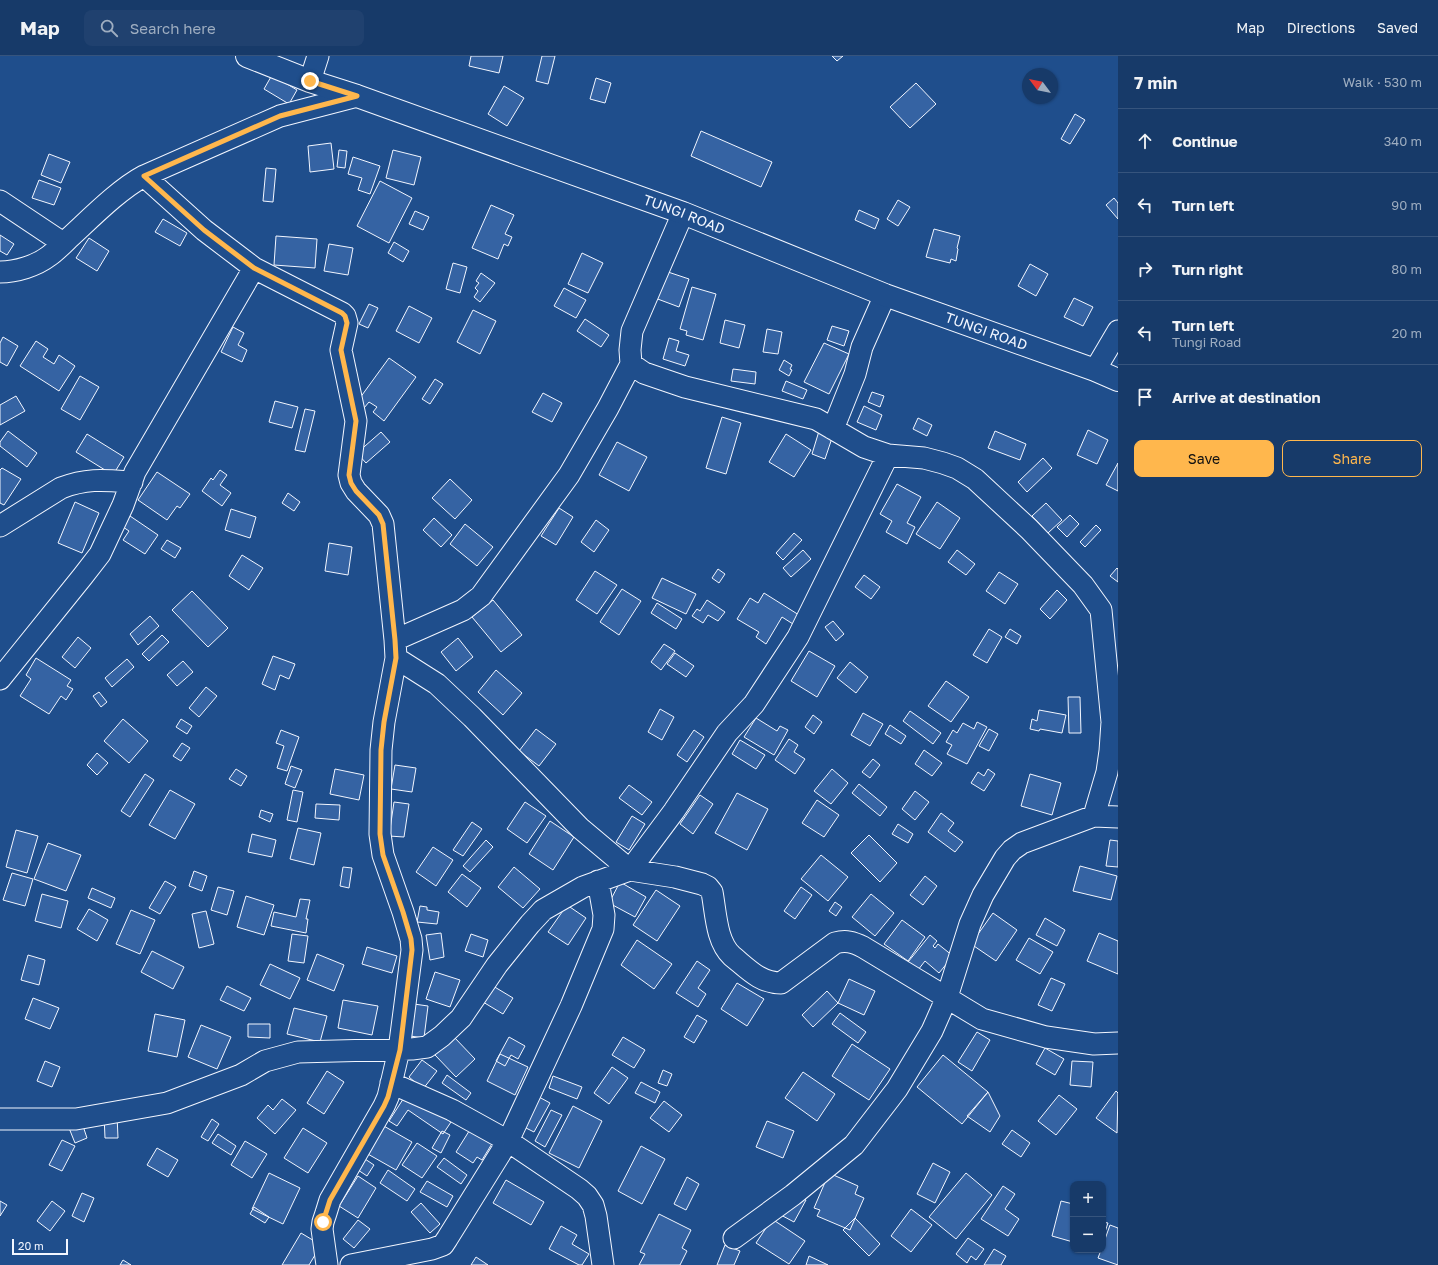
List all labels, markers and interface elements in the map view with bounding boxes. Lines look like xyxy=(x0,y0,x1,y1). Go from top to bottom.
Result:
search box xyxy=(84,10,364,46)
text: Map xyxy=(20,16,60,39)
icon: search xyxy=(98,17,120,39)
text: Search here xyxy=(130,19,216,37)
text: Map xyxy=(1236,19,1265,36)
text: Directions xyxy=(1287,19,1355,36)
text: Saved xyxy=(1377,19,1418,36)
north arrow xyxy=(1022,68,1058,104)
route end xyxy=(301,72,319,90)
text: 7 min xyxy=(1134,72,1177,93)
text: Walk · 530 m xyxy=(1343,74,1422,90)
icon: ahead xyxy=(1134,130,1156,152)
text: Continue xyxy=(1172,132,1238,150)
text: 340 m xyxy=(1384,133,1422,149)
street label: TUNGI ROAD xyxy=(641,190,728,237)
icon: left xyxy=(1134,194,1156,216)
text: Turn left xyxy=(1172,196,1234,214)
text: 90 m xyxy=(1391,197,1422,213)
icon: right xyxy=(1134,258,1156,280)
text: Turn right xyxy=(1172,260,1243,278)
text: 80 m xyxy=(1391,261,1422,277)
street label: TUNGI ROAD xyxy=(943,308,1030,353)
text: Turn left xyxy=(1172,316,1234,334)
icon: left xyxy=(1134,322,1156,344)
text: 20 m xyxy=(1392,325,1422,341)
text: Tungi Road xyxy=(1172,334,1241,350)
icon: arrive xyxy=(1134,386,1156,408)
text: Arrive at destination xyxy=(1172,388,1321,406)
button: Save xyxy=(1134,440,1274,477)
button: Share xyxy=(1282,440,1422,477)
map controls xyxy=(1070,1181,1106,1253)
button: + xyxy=(1070,1181,1106,1217)
route start xyxy=(314,1213,332,1231)
button: − xyxy=(1070,1217,1106,1253)
scale bar xyxy=(12,1237,68,1256)
text: 20 m xyxy=(18,1239,44,1252)

